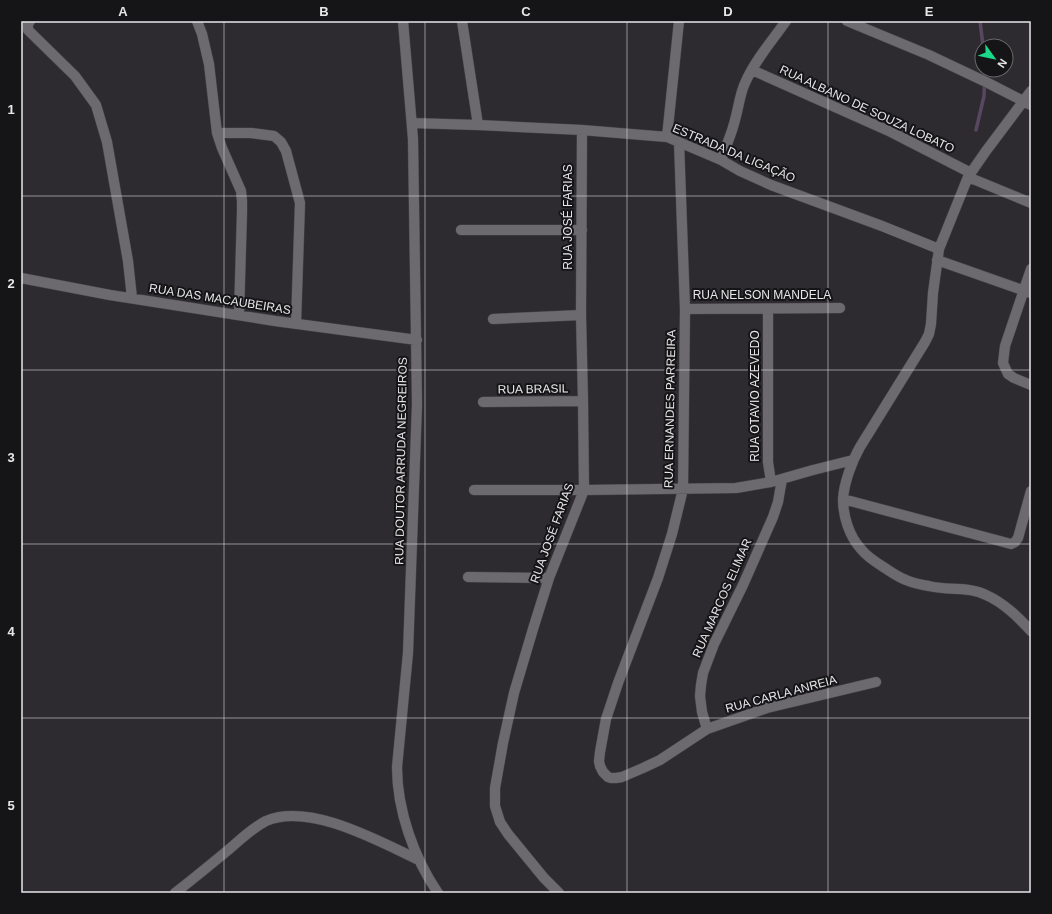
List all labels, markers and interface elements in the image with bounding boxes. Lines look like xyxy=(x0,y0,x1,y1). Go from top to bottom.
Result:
text: A xyxy=(118,4,128,19)
text: B xyxy=(319,4,329,19)
text: C xyxy=(521,4,531,19)
text: D xyxy=(723,4,733,19)
text: E xyxy=(925,4,934,19)
north arrow xyxy=(974,38,1014,78)
text: N xyxy=(995,57,1010,70)
street label: RUA ALBANO DE SOUZA LOBATO xyxy=(778,62,956,156)
text: 1 xyxy=(7,102,15,117)
street label: ESTRADA DA LIGAÇÃO xyxy=(670,121,798,185)
street label: RUA JOSÉ FARIAS xyxy=(560,164,575,270)
text: 2 xyxy=(7,276,15,291)
street label: RUA DAS MACAUBEIRAS xyxy=(148,281,292,317)
street label: RUA NELSON MANDELA xyxy=(693,288,831,302)
street label: RUA ERNANDES PARREIRA xyxy=(662,330,678,488)
street label: RUA OTAVIO AZEVEDO xyxy=(748,330,762,462)
street label: RUA DOUTOR ARRUDA NEGREIROS xyxy=(392,357,410,565)
street label: RUA BRASIL xyxy=(498,381,569,397)
text: 3 xyxy=(7,450,15,465)
street label: RUA JOSÉ FARIAS xyxy=(526,481,577,585)
street label: RUA MARCOS ELIMAR xyxy=(689,536,755,660)
text: 4 xyxy=(7,624,15,639)
street label: RUA CARLA ANREIA xyxy=(724,672,838,716)
text: 5 xyxy=(7,798,15,813)

